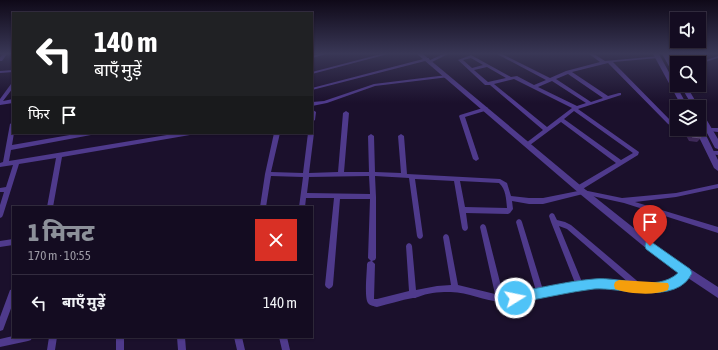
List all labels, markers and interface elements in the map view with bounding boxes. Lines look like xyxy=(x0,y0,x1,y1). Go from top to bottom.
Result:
map controls xyxy=(670,12,706,136)
button: sound xyxy=(670,12,706,48)
text: 140 m xyxy=(94,26,157,58)
icon: left xyxy=(28,28,80,80)
button: search xyxy=(670,56,706,92)
text: बाएँ मुड़ें xyxy=(94,59,142,80)
button: layers xyxy=(670,100,706,136)
icon: arrive xyxy=(58,104,80,126)
text: फिर xyxy=(28,105,50,122)
pin xyxy=(633,205,667,246)
icon: arrive xyxy=(639,211,661,233)
text: 1 मिनट xyxy=(28,219,94,246)
button: close xyxy=(255,219,297,261)
text: 170 m · 10:55 xyxy=(28,248,91,263)
position arrow xyxy=(494,277,536,319)
icon: left xyxy=(28,292,50,314)
text: बाएँ मुड़ें xyxy=(62,293,105,310)
text: 140 m xyxy=(263,294,297,311)

